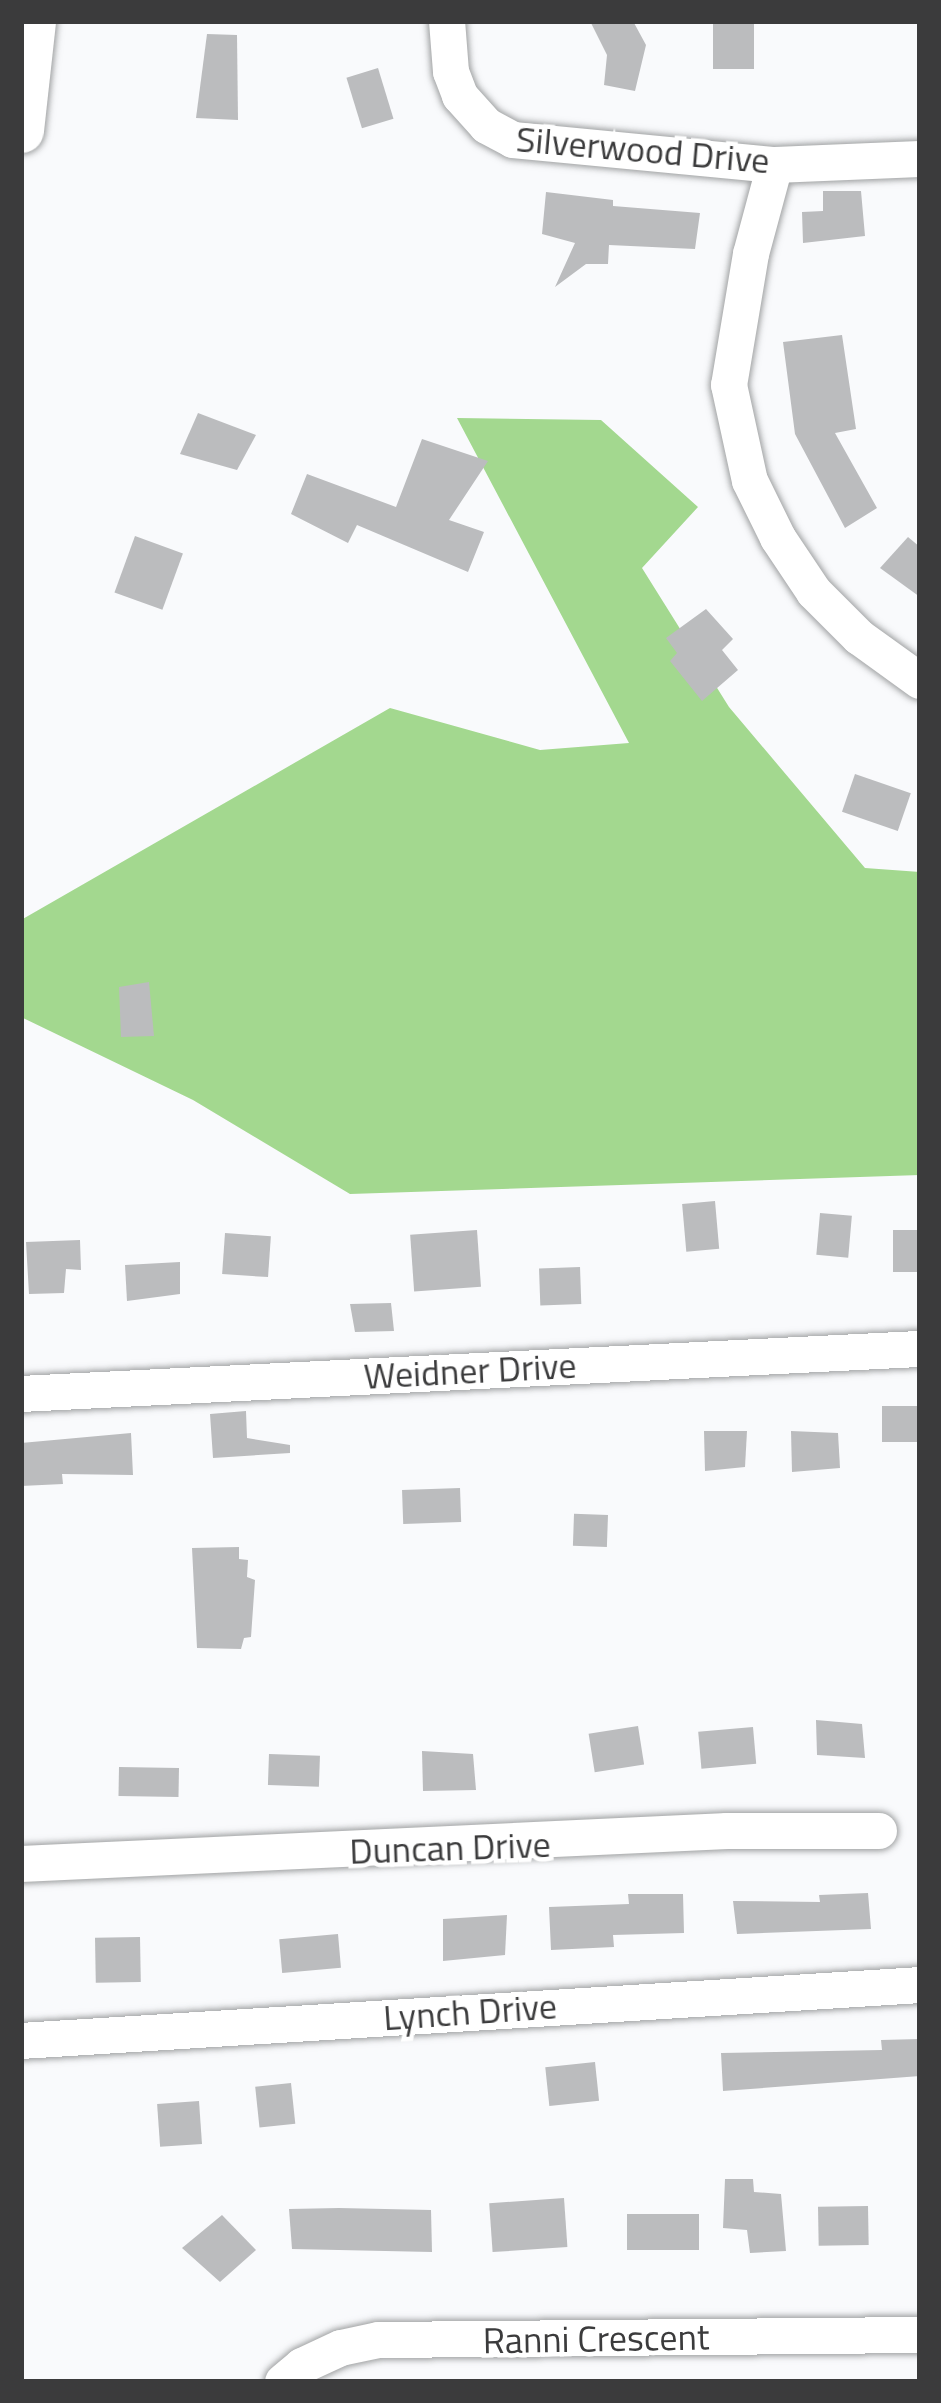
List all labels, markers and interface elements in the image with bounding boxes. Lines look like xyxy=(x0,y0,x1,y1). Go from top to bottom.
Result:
street label: Silverwood Drive xyxy=(514,116,772,182)
street label: Weidner Drive xyxy=(363,1343,577,1397)
street label: Duncan Drive xyxy=(349,1822,551,1872)
street label: Lynch Drive xyxy=(382,1983,558,2039)
street label: Ranni Crescent xyxy=(482,2314,710,2362)

